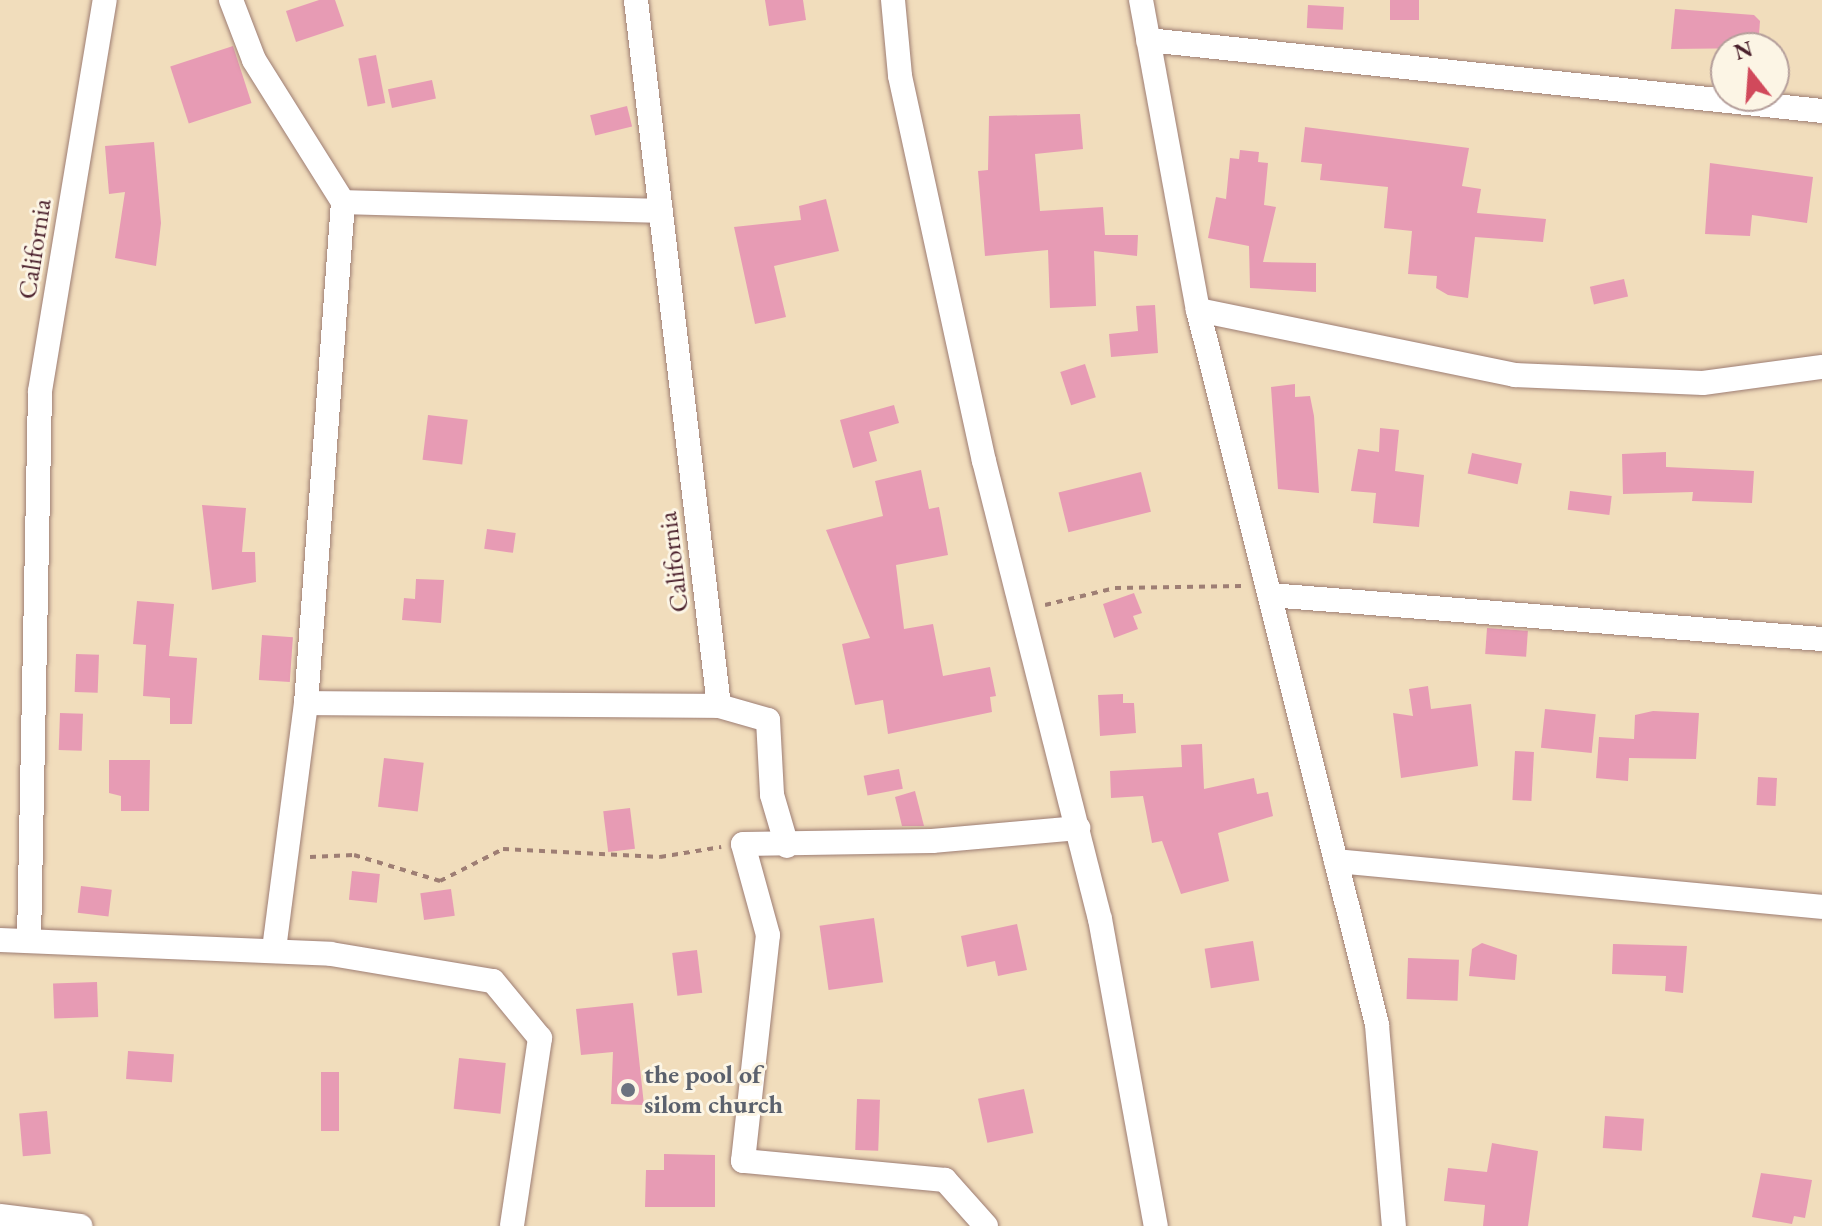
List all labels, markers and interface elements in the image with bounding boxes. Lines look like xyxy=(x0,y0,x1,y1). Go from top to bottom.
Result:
north arrow xyxy=(1710,32,1790,112)
text: N xyxy=(1731,34,1756,67)
street label: California xyxy=(12,197,58,301)
street label: California xyxy=(652,510,696,614)
place label: the pool of silom church xyxy=(644,1059,783,1120)
marker: the pool of silom church xyxy=(619,1081,637,1099)

